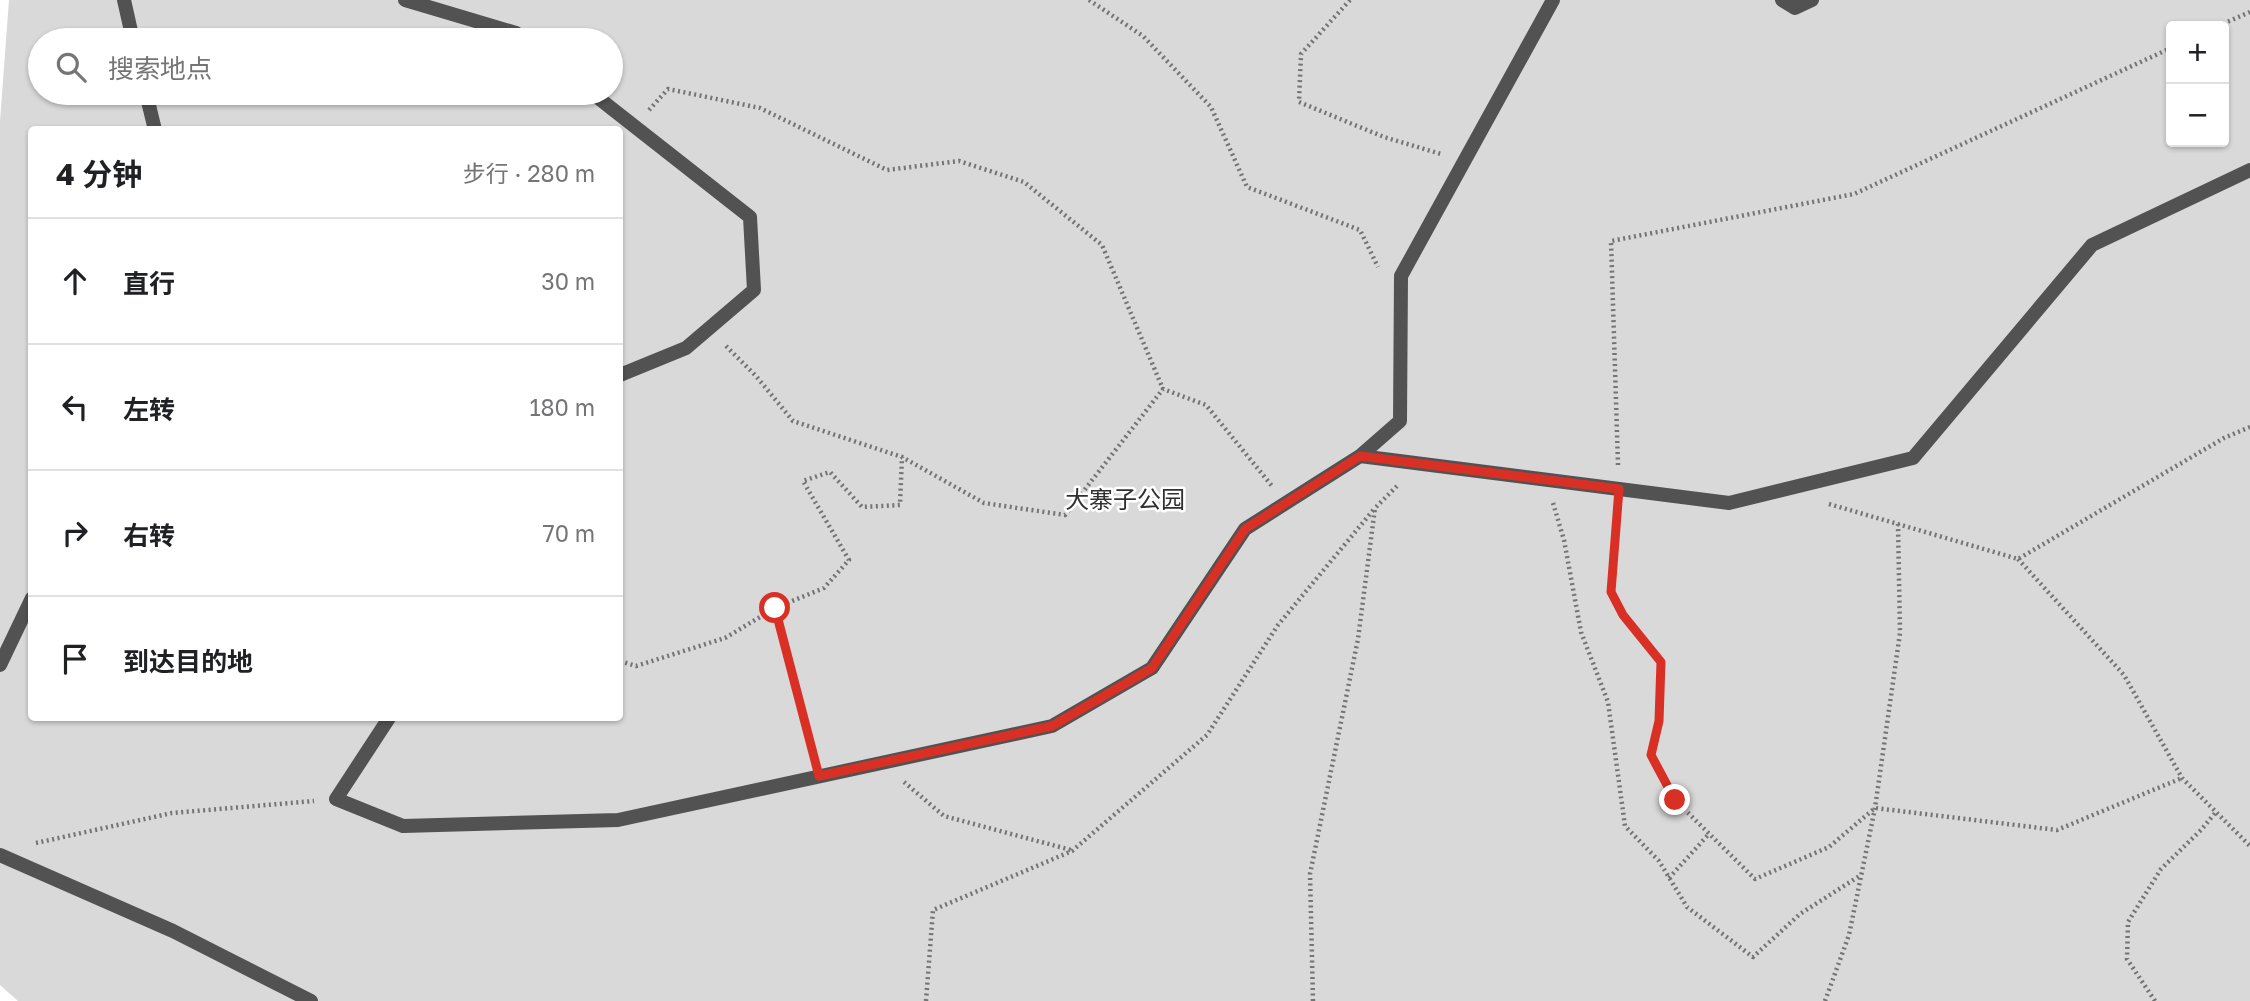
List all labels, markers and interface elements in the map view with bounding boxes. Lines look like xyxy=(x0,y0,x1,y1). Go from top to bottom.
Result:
map controls xyxy=(2166,21,2229,147)
button: + xyxy=(2166,21,2229,84)
search box xyxy=(28,28,623,105)
icon: search xyxy=(52,48,90,86)
text: 搜索地点 xyxy=(108,53,212,84)
button: − xyxy=(2166,84,2229,147)
text: 4 分钟 xyxy=(56,156,142,192)
text: 步行 · 280 m xyxy=(463,159,595,187)
icon: ahead xyxy=(56,262,94,300)
text: 30 m xyxy=(541,267,595,295)
text: 直行 xyxy=(123,268,175,299)
icon: left xyxy=(56,388,94,426)
text: 180 m xyxy=(529,393,595,421)
text: 左转 xyxy=(123,394,175,425)
park label: 大寨子公园 xyxy=(1065,484,1185,513)
icon: right xyxy=(56,514,94,552)
text: 70 m xyxy=(542,519,595,547)
text: 右转 xyxy=(123,520,175,551)
route start xyxy=(759,592,790,623)
icon: arrive xyxy=(56,640,94,678)
text: 到达目的地 xyxy=(123,646,253,677)
route end xyxy=(1659,784,1690,815)

